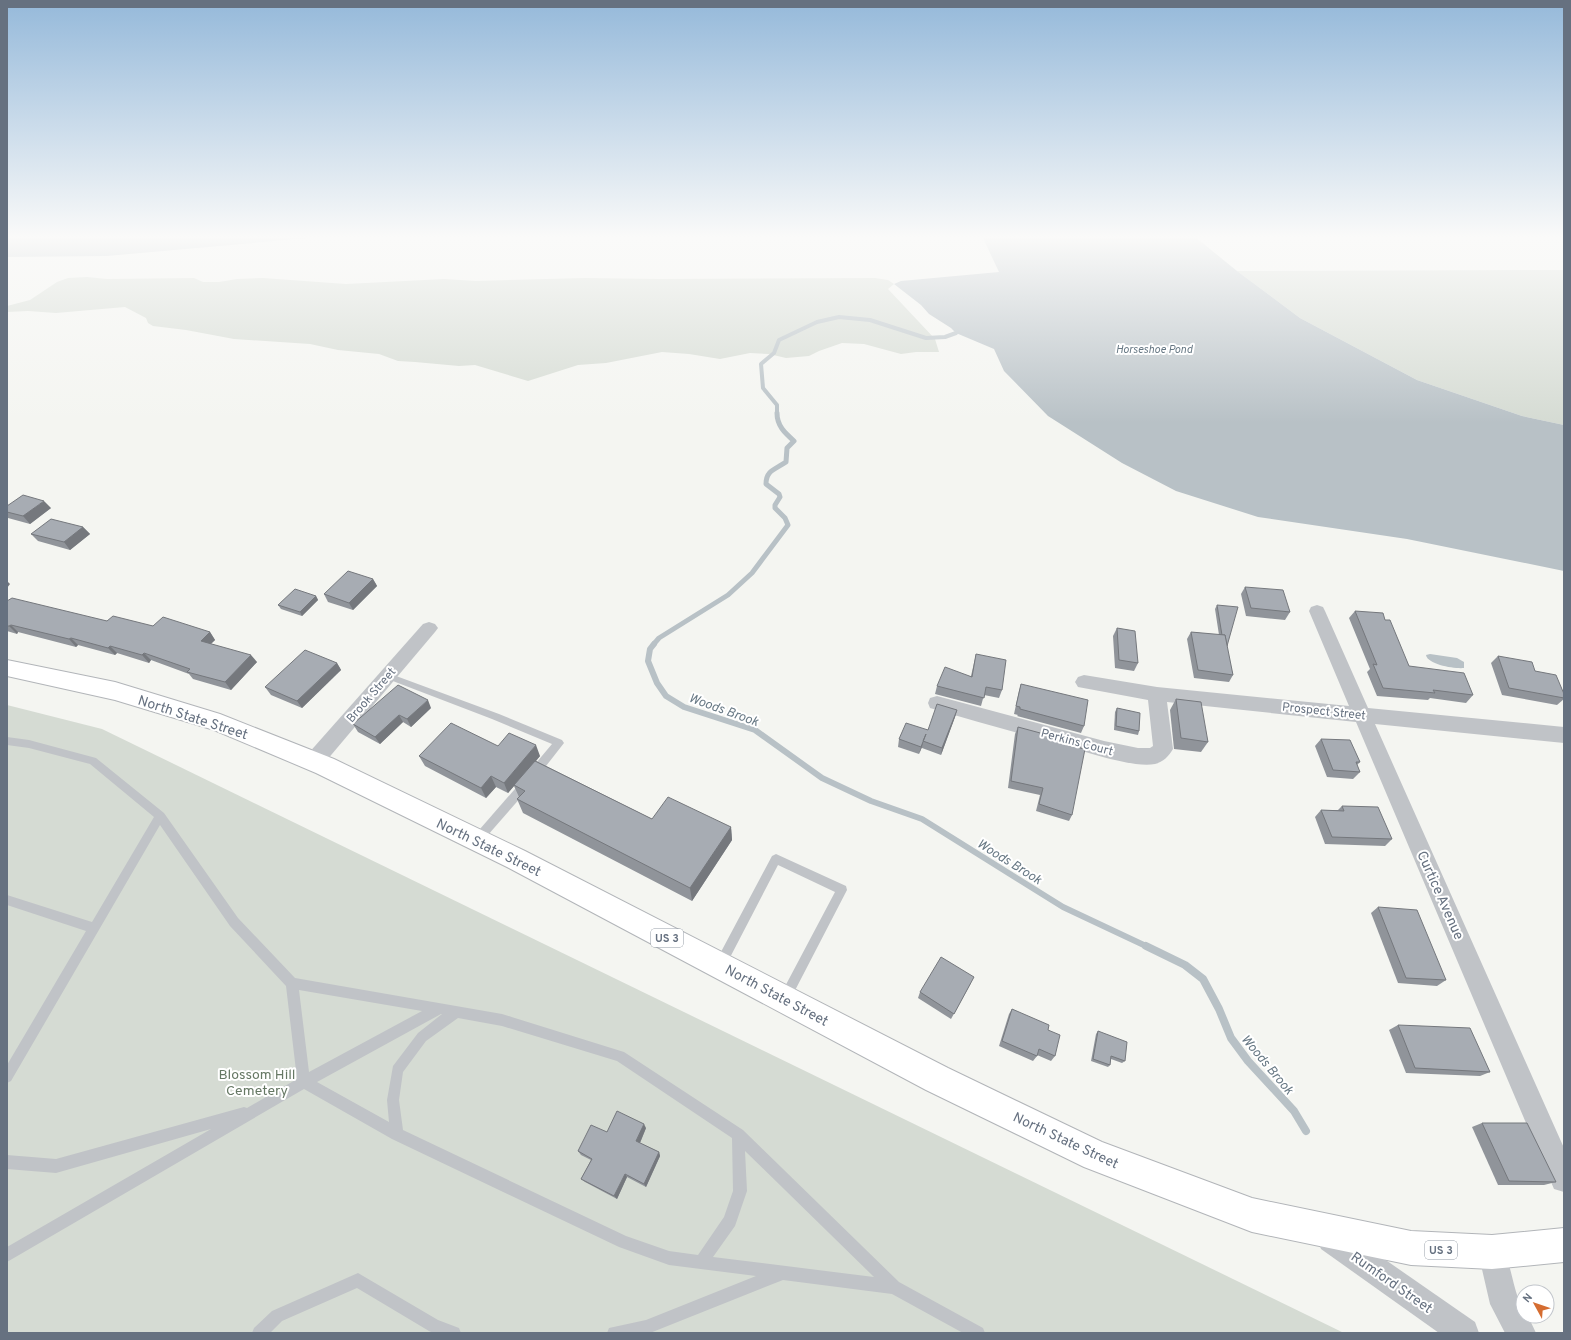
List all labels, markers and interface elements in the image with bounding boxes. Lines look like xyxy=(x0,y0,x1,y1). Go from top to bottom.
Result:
water label: Horseshoe Pond xyxy=(1116,343,1193,357)
street label: Brook Street xyxy=(343,665,400,727)
water label: Woods Brook xyxy=(686,691,761,731)
street label: North State Street xyxy=(135,693,250,744)
street label: Prospect Street xyxy=(1281,700,1367,724)
street label: Perkins Court xyxy=(1039,726,1115,760)
street label: North State Street xyxy=(433,816,544,881)
water label: Woods Brook xyxy=(974,837,1045,889)
street label: Curtice Avenue xyxy=(1412,849,1467,943)
road number: US 3 xyxy=(651,929,683,947)
street label: North State Street xyxy=(722,962,831,1031)
water label: Woods Brook xyxy=(1237,1032,1296,1099)
park label: Blossom Hill Cemetery xyxy=(218,1067,296,1100)
street label: North State Street xyxy=(1010,1109,1121,1173)
road number: US 3 xyxy=(1425,1241,1457,1259)
street label: Rumford Street xyxy=(1347,1249,1435,1318)
north arrow xyxy=(1515,1284,1555,1324)
text: N xyxy=(1520,1291,1536,1306)

